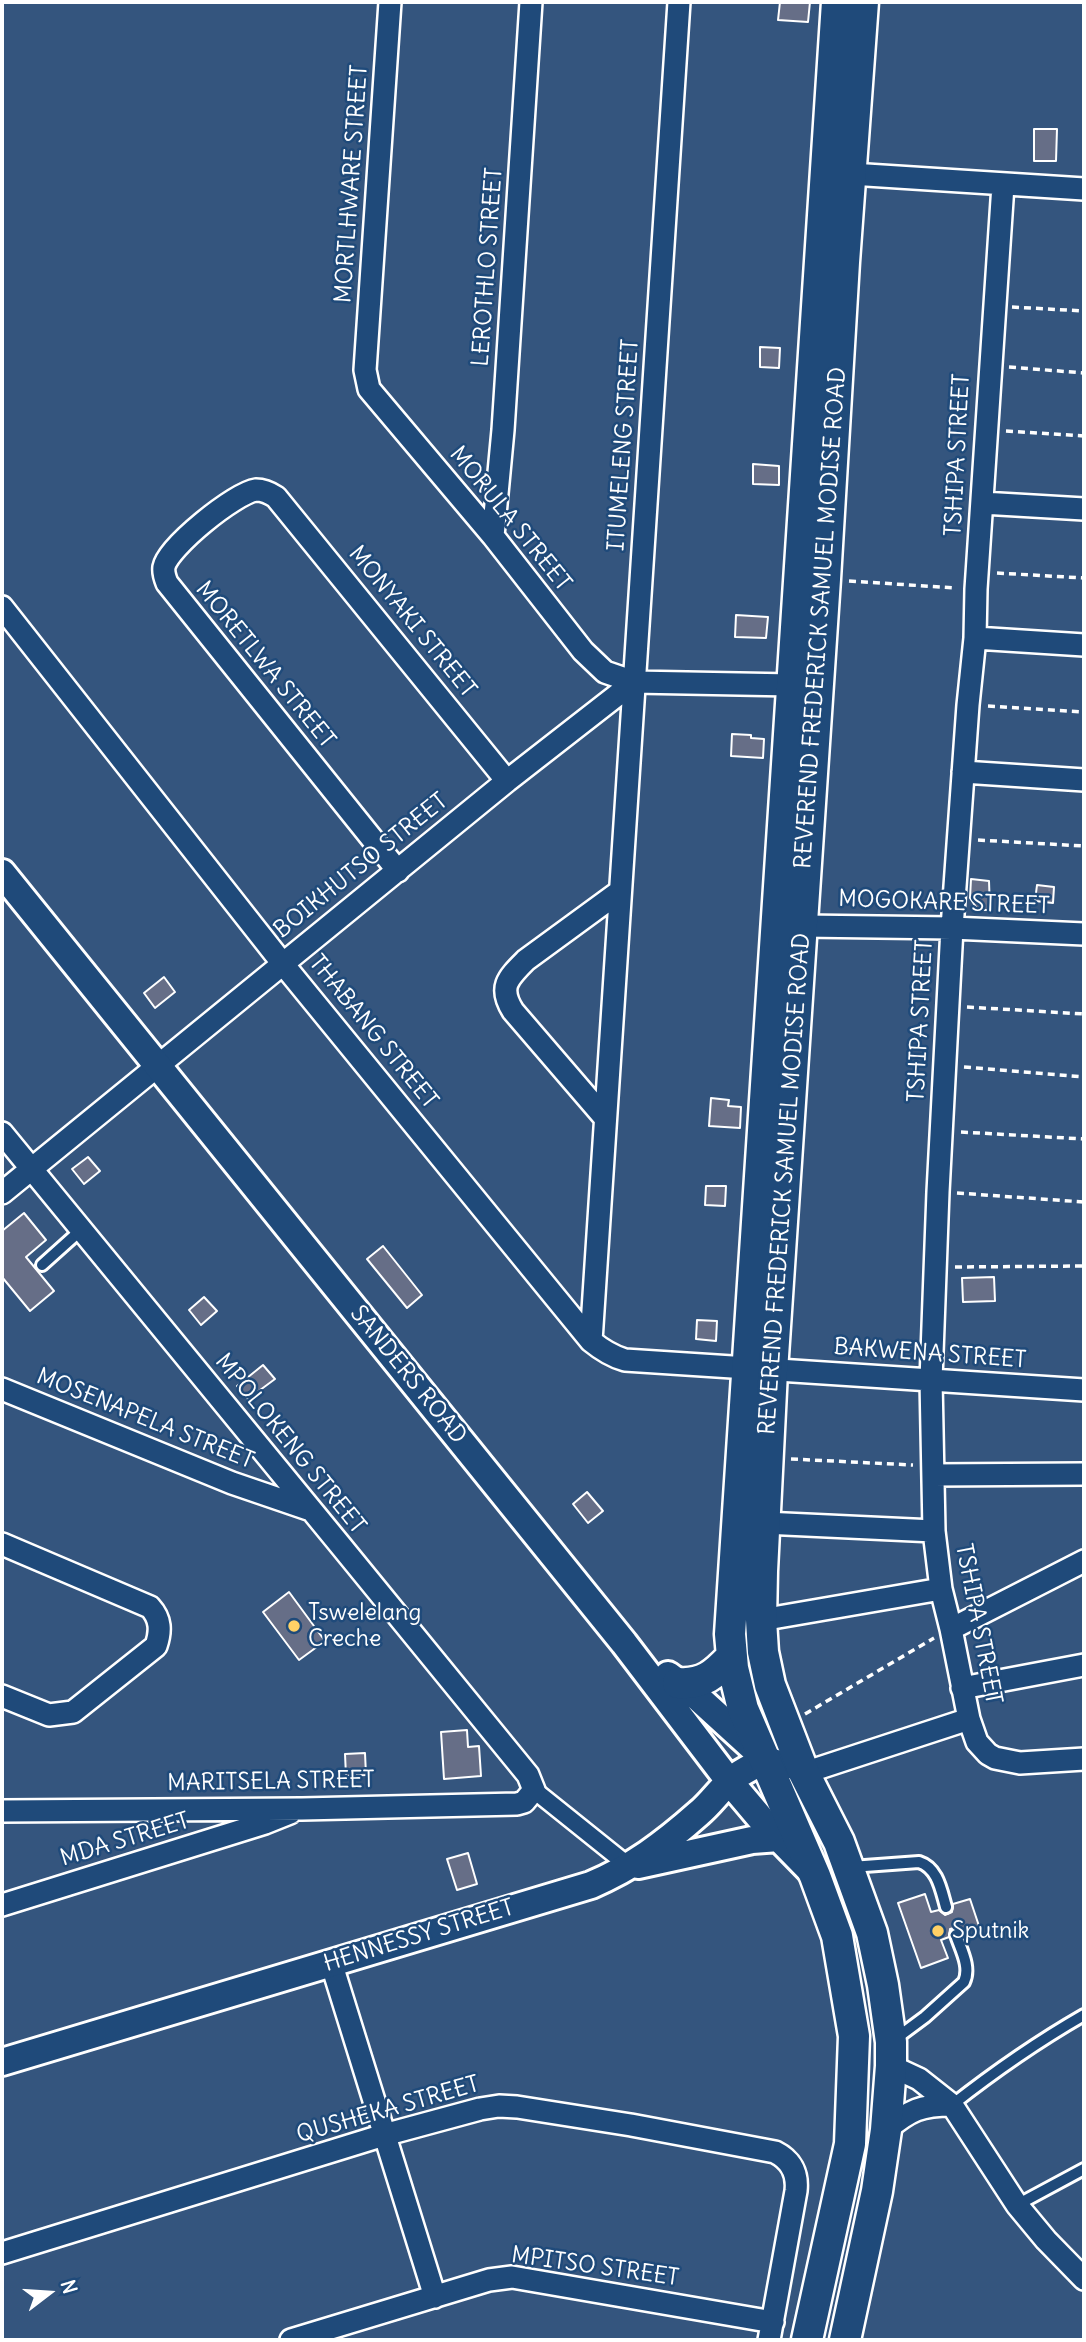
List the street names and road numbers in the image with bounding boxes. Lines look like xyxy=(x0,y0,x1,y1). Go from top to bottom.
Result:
street label: MORTLHWARE STREET xyxy=(330,64,374,304)
street label: LEROTHLO STREET xyxy=(467,167,509,367)
street label: ITUMELENG STREET xyxy=(603,338,645,552)
street label: REVEREND FREDERICK SAMUEL MODISE ROAD xyxy=(790,366,852,870)
street label: TSHIPA STREET xyxy=(940,373,976,537)
street label: MORULA STREET xyxy=(443,441,577,597)
street label: MONYAKI STREET xyxy=(342,541,482,703)
street label: MORETLWA STREET xyxy=(189,576,341,754)
street label: BOIKHUTSO STREET xyxy=(269,788,453,944)
street label: MOGOKARE STREET xyxy=(838,886,1050,920)
street label: REVEREND FREDERICK SAMUEL MODISE ROAD xyxy=(754,932,816,1436)
street label: TSHIPA STREET xyxy=(903,939,939,1103)
street label: THABANG STREET xyxy=(303,950,443,1114)
street label: SANDERS ROAD xyxy=(344,1300,472,1450)
street label: BAKWENA STREET xyxy=(833,1334,1027,1374)
street label: MPOLOKENG STREET xyxy=(209,1348,371,1540)
street label: MOSENAPELA STREET xyxy=(32,1363,258,1475)
street label: TSHIPA STREET xyxy=(949,1541,1007,1707)
street label: MARITSELA STREET xyxy=(167,1766,375,1798)
street label: MDA STREET xyxy=(57,1807,193,1873)
street label: HENNESSY STREET xyxy=(321,1894,517,1978)
street label: QUSHEKA STREET xyxy=(293,2071,483,2149)
street label: MPITSO STREET xyxy=(509,2242,681,2292)

